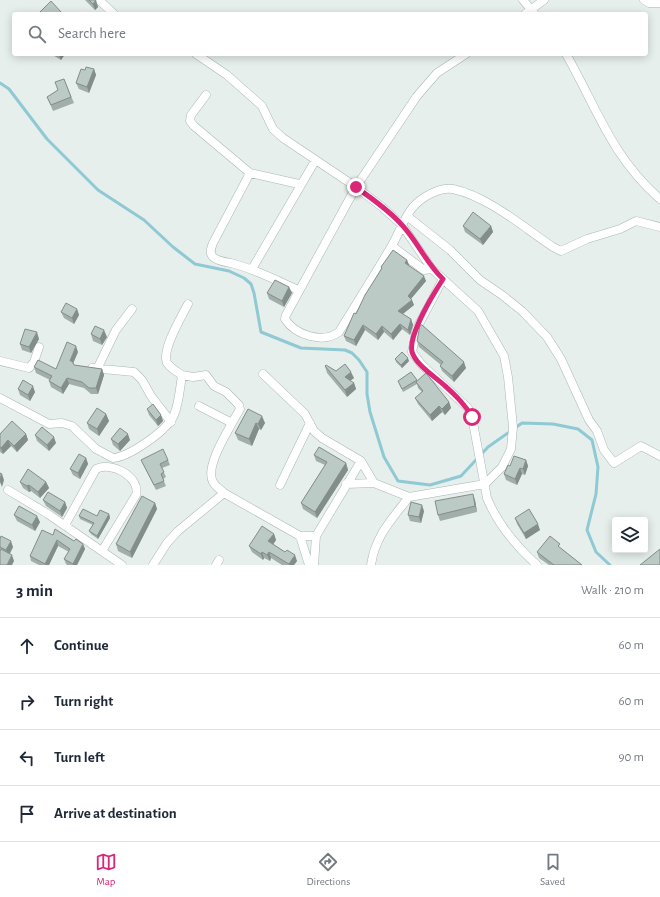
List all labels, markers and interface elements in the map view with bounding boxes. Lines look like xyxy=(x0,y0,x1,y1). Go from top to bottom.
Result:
search box xyxy=(12,12,648,56)
icon: search xyxy=(26,23,48,45)
text: Search here xyxy=(58,26,126,41)
route end xyxy=(347,178,365,196)
route start xyxy=(463,408,481,426)
map controls xyxy=(612,517,648,553)
button: layers xyxy=(612,517,648,553)
text: 3 min xyxy=(16,582,53,599)
text: Walk · 210 m xyxy=(581,584,644,597)
icon: ahead xyxy=(16,635,38,657)
text: Continue xyxy=(54,638,109,653)
text: 60 m xyxy=(618,639,644,652)
icon: right xyxy=(16,691,38,713)
text: Turn right xyxy=(54,694,113,709)
text: 60 m xyxy=(618,695,644,708)
icon: left xyxy=(16,747,38,769)
text: Turn left xyxy=(54,750,105,765)
text: 90 m xyxy=(618,751,644,764)
icon: arrive xyxy=(16,803,38,825)
text: Arrive at destination xyxy=(54,806,177,821)
tab: Map xyxy=(95,851,117,888)
tab: Directions xyxy=(306,851,350,888)
tab: Saved xyxy=(540,851,565,888)

